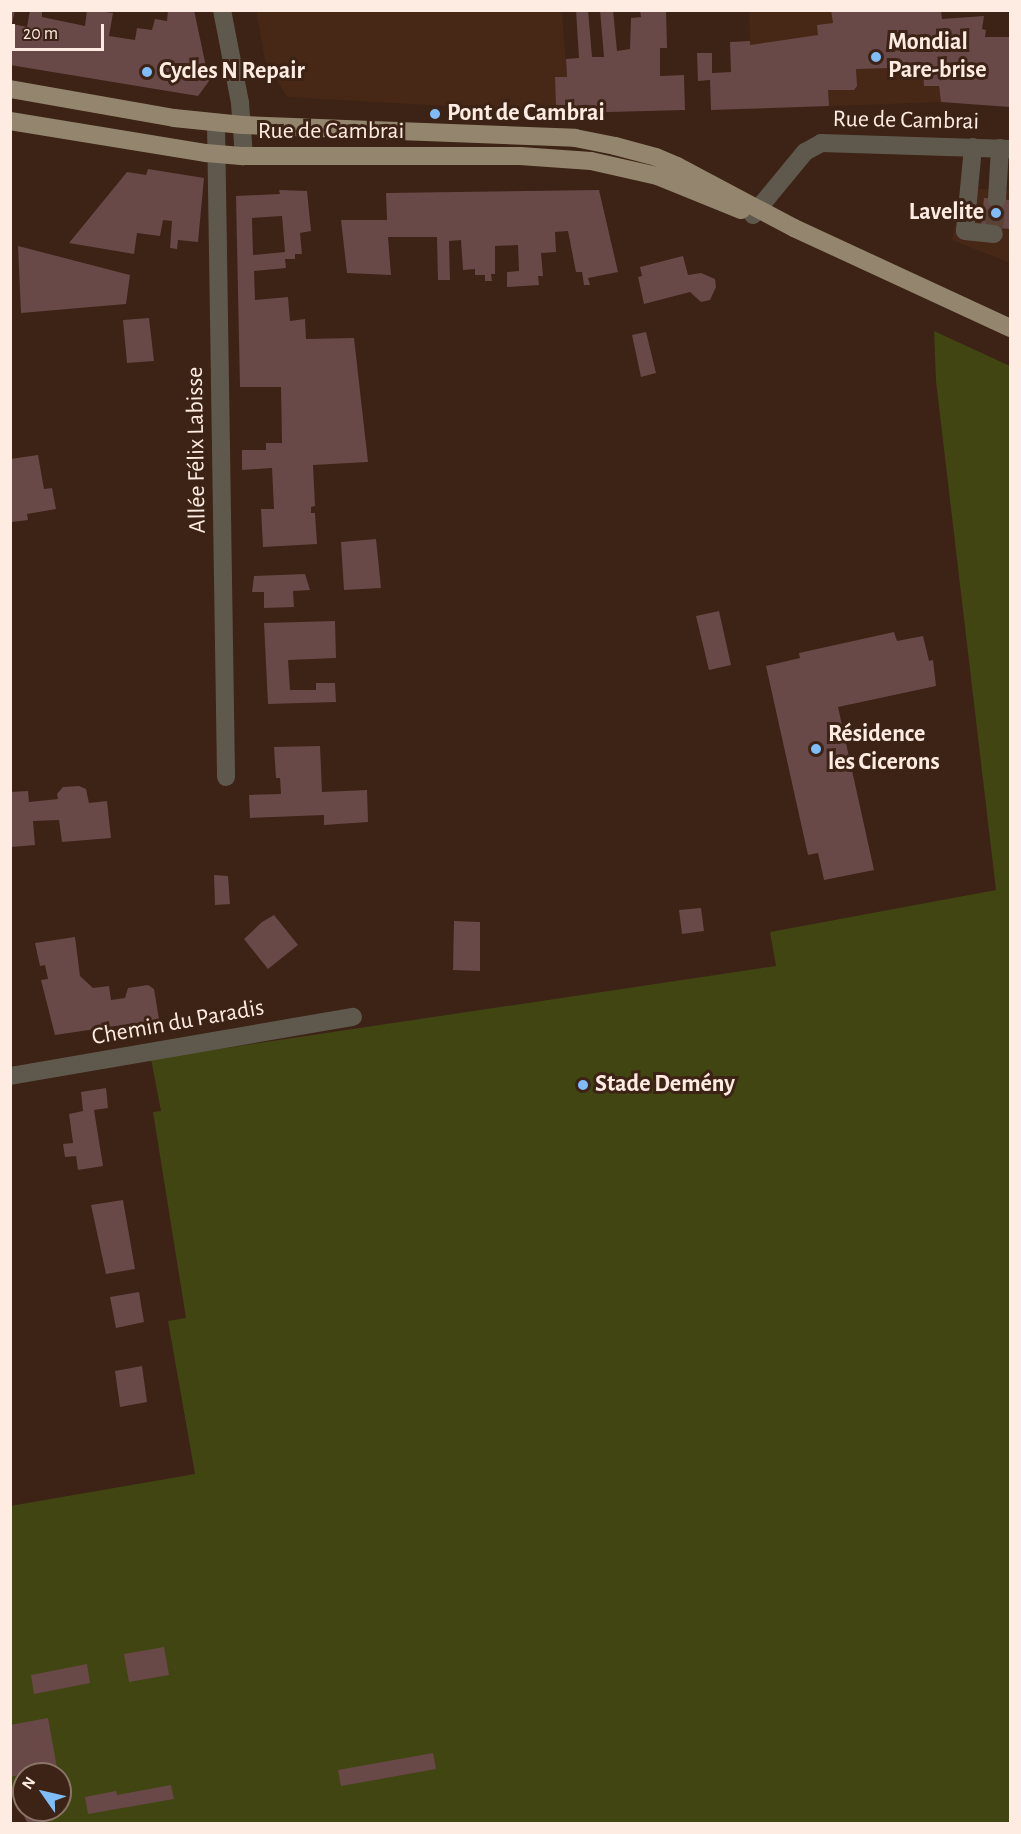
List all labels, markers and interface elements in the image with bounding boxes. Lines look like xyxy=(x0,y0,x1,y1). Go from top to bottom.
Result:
scale bar xyxy=(15,12,106,50)
text: 20 m xyxy=(23,25,58,43)
place label: Mondial Pare-brise xyxy=(888,29,987,85)
marker: Mondial Pare-brise xyxy=(869,50,883,64)
place label: Cycles N Repair xyxy=(159,58,305,86)
marker: Cycles N Repair xyxy=(140,65,154,79)
place label: Pont de Cambrai xyxy=(447,100,605,128)
street label: Rue de Cambrai xyxy=(832,105,980,137)
marker: Pont de Cambrai xyxy=(428,107,442,121)
street label: Rue de Cambrai xyxy=(258,118,404,146)
place label: Lavelite xyxy=(909,199,984,227)
marker: Lavelite xyxy=(989,206,1003,220)
street label: Allée Félix Labisse xyxy=(181,366,213,534)
place label: Résidence les Cicerons xyxy=(828,721,940,777)
marker: Résidence les Cicerons xyxy=(809,742,823,756)
street label: Chemin du Paradis xyxy=(90,994,266,1052)
place label: Stade Demény xyxy=(595,1071,735,1099)
marker: Stade Demény xyxy=(576,1078,590,1092)
north arrow xyxy=(12,1762,72,1822)
text: N xyxy=(19,1774,38,1792)

